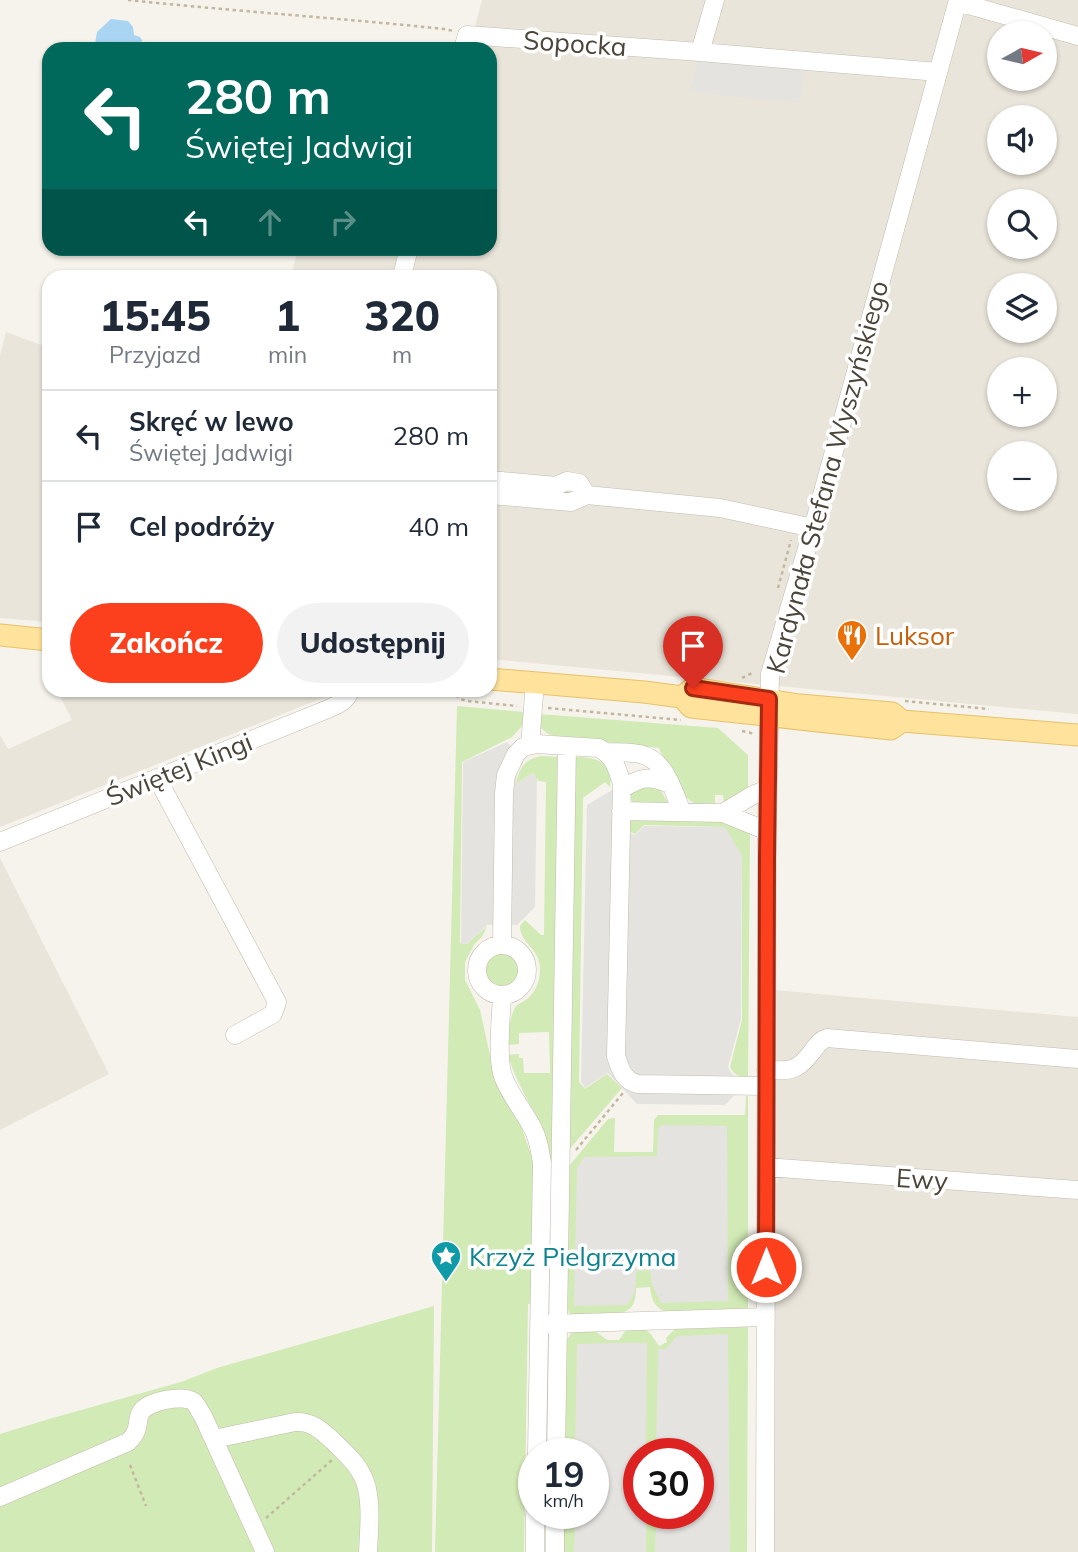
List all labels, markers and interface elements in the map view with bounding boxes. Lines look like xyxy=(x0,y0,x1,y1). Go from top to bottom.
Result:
north arrow xyxy=(987,21,1057,91)
map controls xyxy=(987,21,1057,511)
street label: Sopocka xyxy=(522,23,628,63)
text: 280 m xyxy=(185,65,331,126)
icon: left xyxy=(70,70,161,161)
button: sound xyxy=(987,105,1057,175)
text: Świętej Jadwigi xyxy=(185,126,413,166)
button: search xyxy=(987,189,1057,259)
icon: left xyxy=(178,203,216,241)
icon: ahead xyxy=(251,203,289,241)
icon: right xyxy=(324,203,362,241)
button: layers xyxy=(987,273,1057,343)
street label: Kardynała Stefana Wyszyńskiego xyxy=(759,277,895,677)
text: 15:45 xyxy=(99,289,211,342)
text: 1 xyxy=(275,289,300,342)
text: 320 xyxy=(364,289,440,342)
text: Przyjazd xyxy=(109,340,201,369)
text: min xyxy=(268,340,307,369)
text: m xyxy=(392,340,412,369)
button: + xyxy=(987,357,1057,427)
text: Skręć w lewo xyxy=(129,405,294,438)
icon: left xyxy=(70,417,108,455)
text: 280 m xyxy=(393,419,469,452)
text: Świętej Jadwigi xyxy=(129,438,293,467)
button: − xyxy=(987,441,1057,511)
icon: arrive xyxy=(70,508,108,546)
text: Cel podróży xyxy=(129,510,274,543)
text: 40 m xyxy=(408,510,469,543)
button: Zakończ xyxy=(70,603,263,683)
button: Udostępnij xyxy=(277,603,469,683)
pin xyxy=(663,616,723,688)
restaurant icon: Luksor xyxy=(835,618,869,662)
place label: Luksor xyxy=(875,619,955,652)
icon: arrive xyxy=(674,627,712,665)
street label: Świętej Kingi xyxy=(101,725,257,813)
street label: Ewy xyxy=(895,1161,949,1197)
position arrow xyxy=(729,1230,803,1304)
place icon: Krzyż Pielgrzyma xyxy=(429,1239,463,1283)
place label: Krzyż Pielgrzyma xyxy=(469,1240,676,1273)
speed limit sign: 30 xyxy=(623,1438,714,1529)
text: 19 xyxy=(542,1452,585,1496)
text: km/h xyxy=(543,1489,584,1512)

